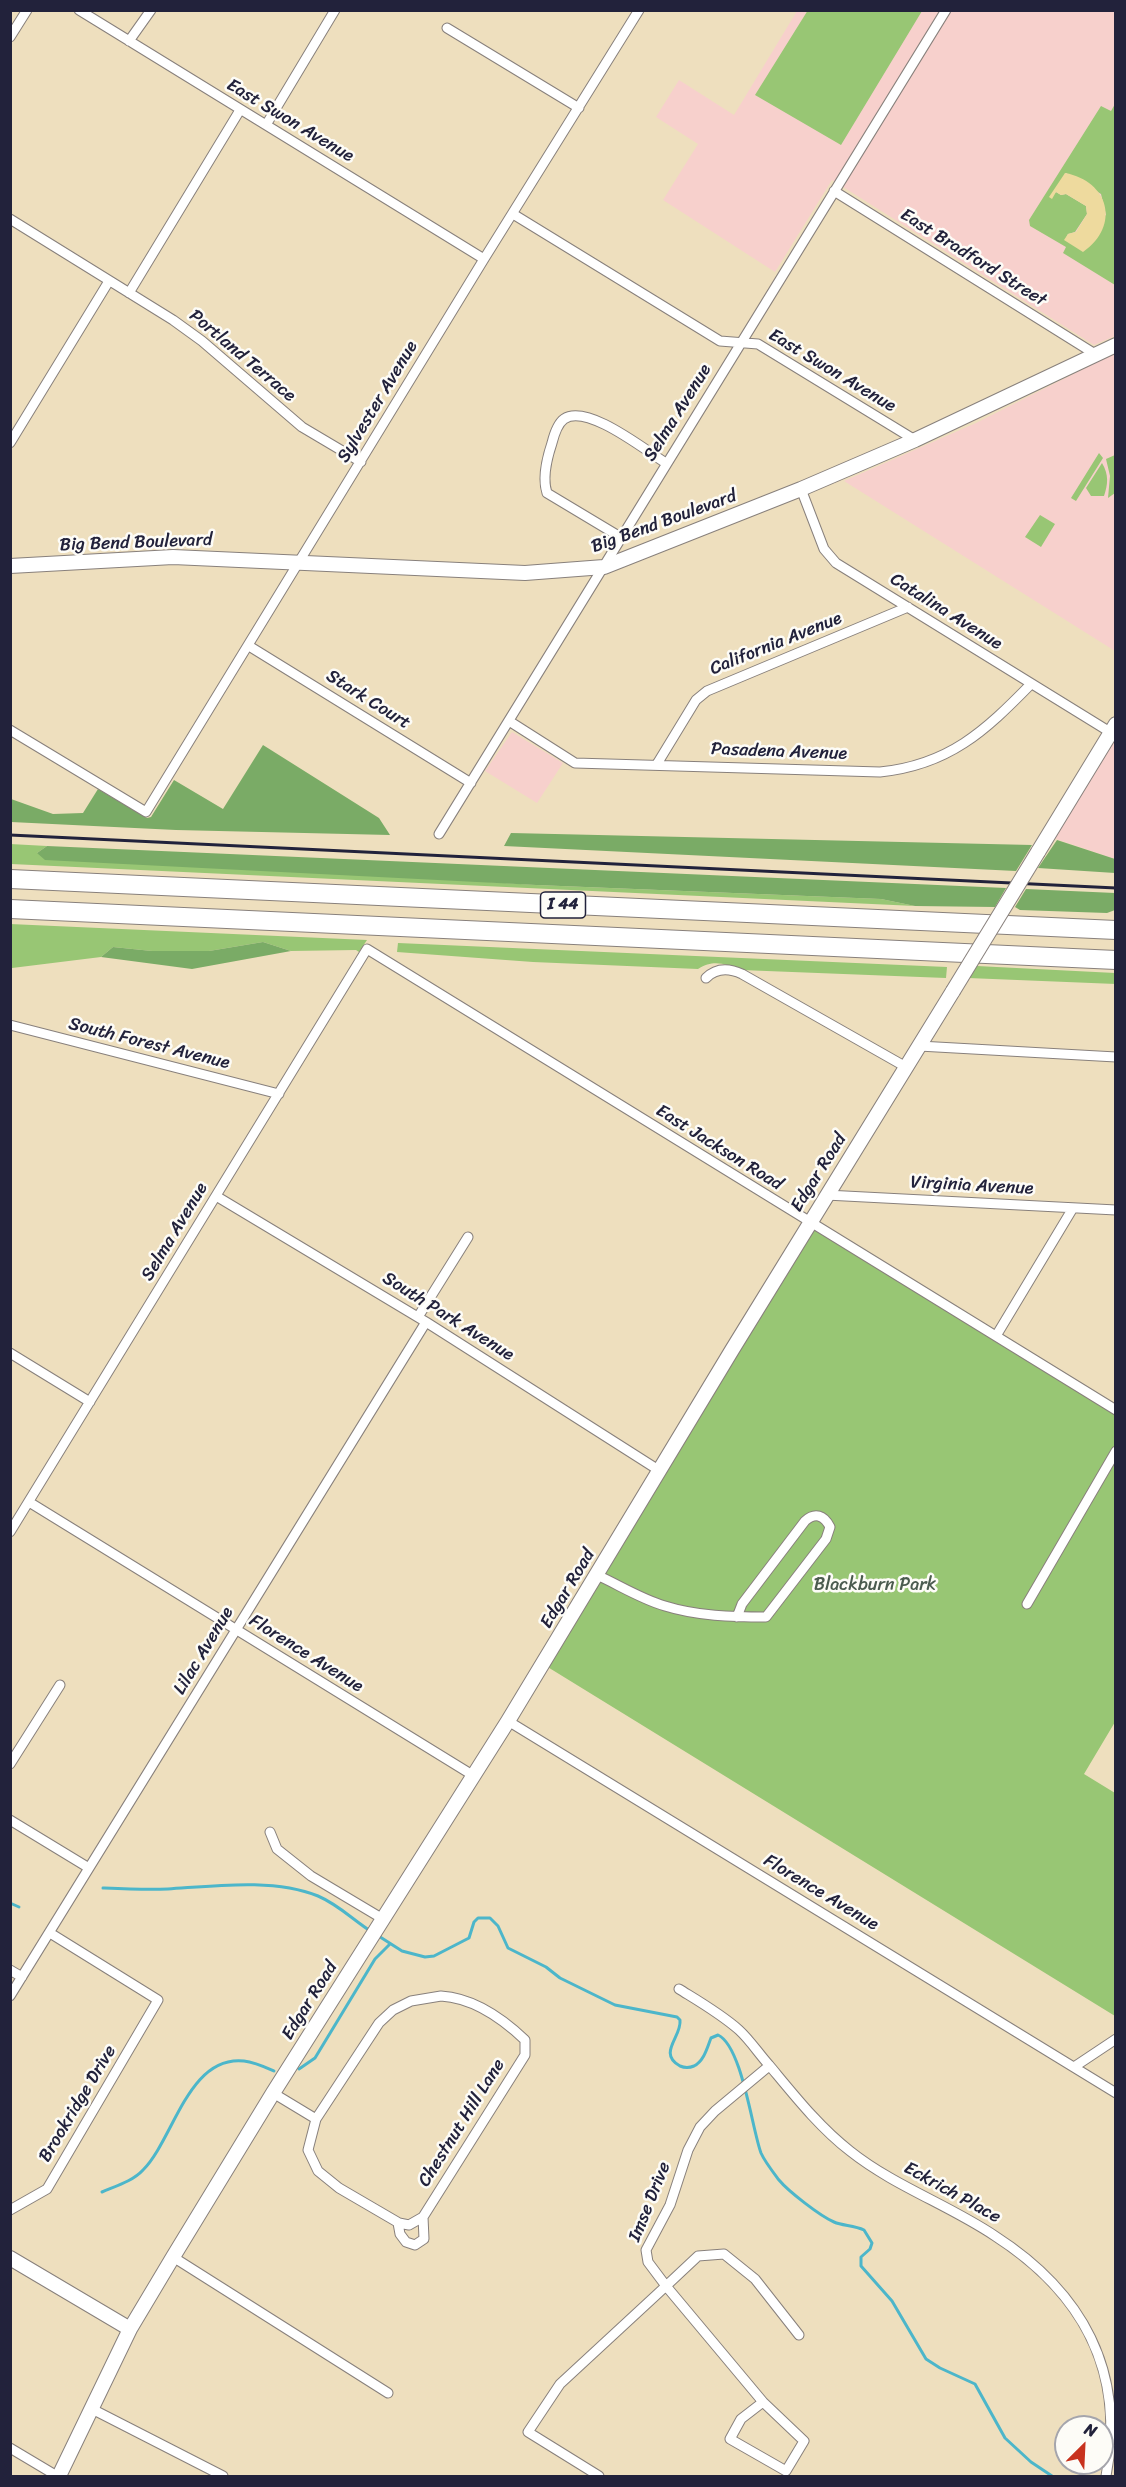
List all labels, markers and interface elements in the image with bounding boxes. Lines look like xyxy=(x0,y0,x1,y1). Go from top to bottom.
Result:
street label: East Swon Avenue xyxy=(222,75,358,167)
street label: East Bradford Street xyxy=(896,204,1050,312)
street label: Portland Terrace xyxy=(184,305,300,407)
street label: East Swon Avenue xyxy=(764,325,900,417)
street label: Sylvester Avenue xyxy=(333,337,423,467)
street label: Selma Avenue xyxy=(640,360,716,466)
street label: Big Bend Boulevard xyxy=(589,486,739,558)
street label: Big Bend Boulevard xyxy=(59,530,213,556)
street label: Catalina Avenue xyxy=(886,569,1006,655)
street label: California Avenue xyxy=(707,608,845,680)
street label: Stark Court xyxy=(322,666,414,734)
street label: Pasadena Avenue xyxy=(710,739,848,765)
road number: I 44 xyxy=(540,892,586,918)
street label: South Forest Avenue xyxy=(66,1014,232,1074)
street label: East Jackson Road xyxy=(652,1100,786,1196)
street label: Edgar Road xyxy=(786,1130,852,1216)
street label: Virginia Avenue xyxy=(910,1172,1034,1200)
street label: Selma Avenue xyxy=(137,1179,213,1285)
street label: South Park Avenue xyxy=(378,1268,518,1366)
street label: Edgar Road xyxy=(536,1546,600,1632)
park label: Blackburn Park xyxy=(814,1574,936,1596)
street label: Lilac Avenue xyxy=(169,1603,239,1699)
street label: Florence Avenue xyxy=(245,1610,367,1698)
street label: Florence Avenue xyxy=(760,1850,882,1936)
street label: Edgar Road xyxy=(277,1958,343,2044)
street label: Brookridge Drive xyxy=(35,2042,121,2166)
street label: Chestnut Hill Lane xyxy=(414,2055,510,2191)
street label: Eckrich Place xyxy=(900,2158,1004,2228)
street label: Imse Drive xyxy=(624,2159,676,2245)
text: N xyxy=(1080,2414,1102,2445)
north arrow xyxy=(1054,2415,1114,2475)

